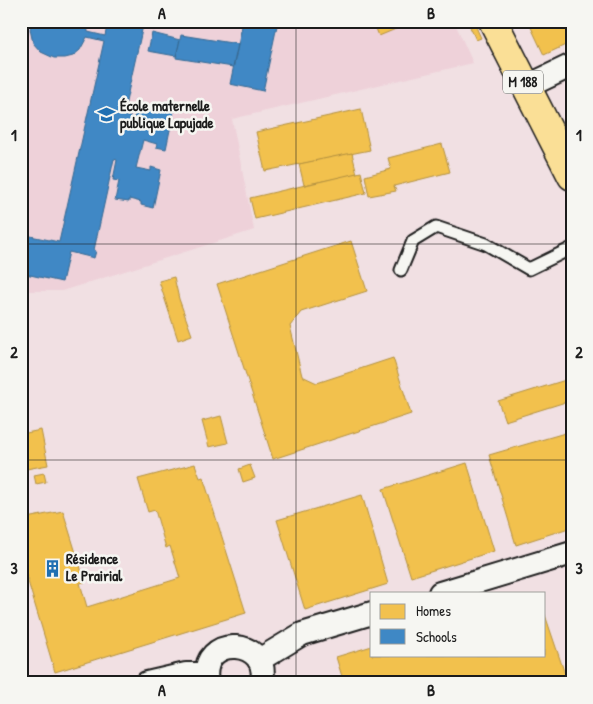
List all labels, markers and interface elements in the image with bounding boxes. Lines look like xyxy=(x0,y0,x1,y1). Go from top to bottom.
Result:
text: A xyxy=(158,2,166,24)
text: B xyxy=(427,2,435,24)
road number: M 188 xyxy=(503,70,543,94)
place label: École maternelle publique Lapujade xyxy=(120,95,213,134)
school or university icon: École maternelle publique Lapujade xyxy=(96,105,116,125)
text: 1 xyxy=(11,124,17,146)
text: 1 xyxy=(576,124,582,146)
text: 2 xyxy=(10,341,18,363)
text: 2 xyxy=(575,341,583,363)
place label: Résidence Le Prairial xyxy=(66,548,123,586)
text: 3 xyxy=(10,557,18,579)
text: 3 xyxy=(575,557,583,579)
building icon: Résidence Le Prairial xyxy=(42,558,62,578)
legend xyxy=(370,592,546,656)
text: Homes xyxy=(416,600,451,621)
text: Schools xyxy=(416,626,457,647)
text: A xyxy=(158,679,166,701)
text: B xyxy=(427,679,435,701)

